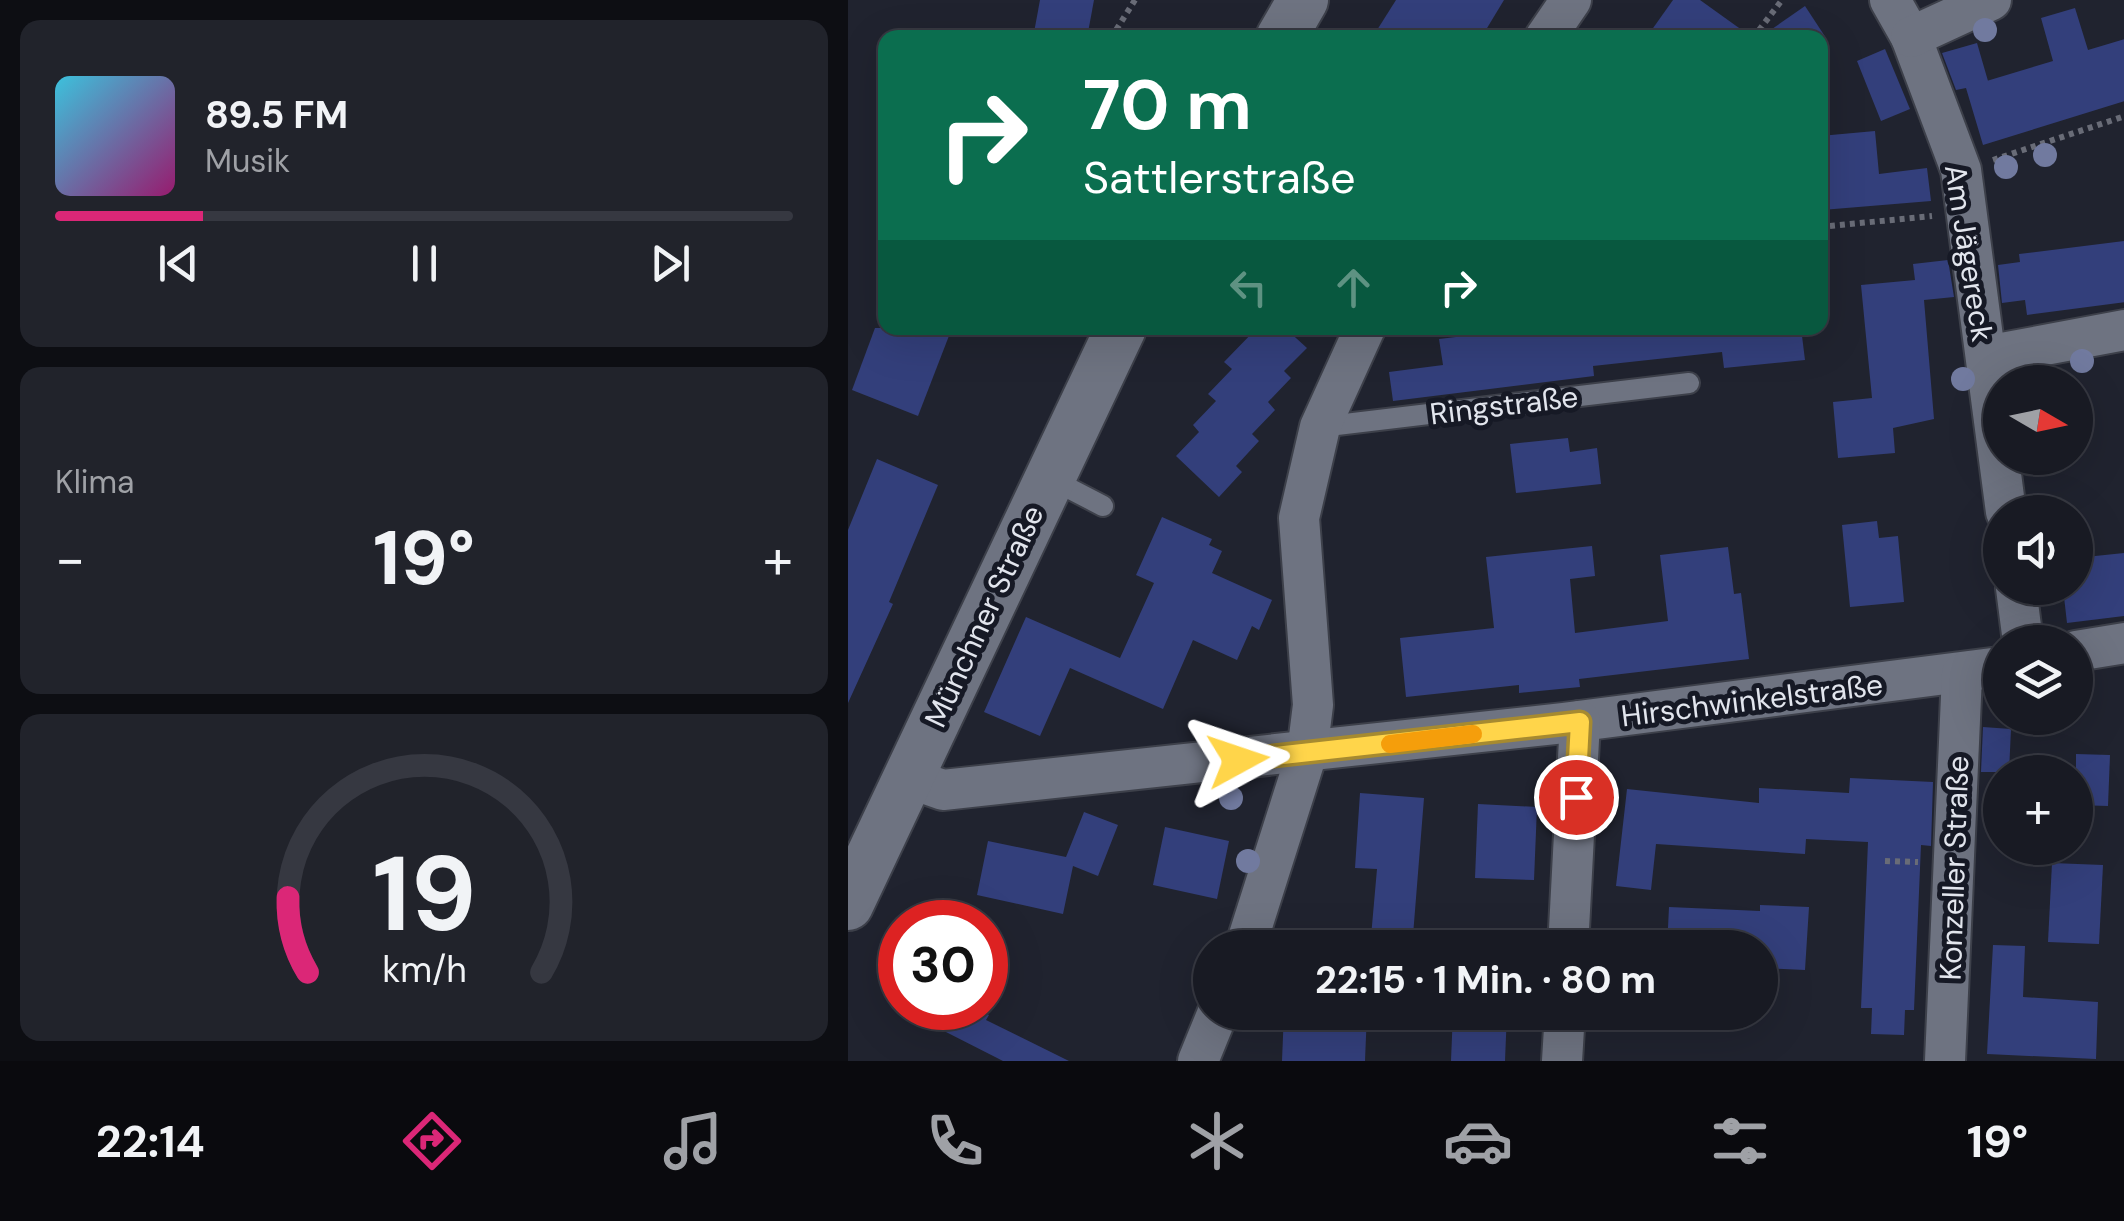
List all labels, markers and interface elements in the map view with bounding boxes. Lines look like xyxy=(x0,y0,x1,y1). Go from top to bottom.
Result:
text: 70 m xyxy=(1083,60,1252,151)
icon: right xyxy=(918,70,1048,200)
text: 89.5 FM xyxy=(205,90,348,140)
text: Musik xyxy=(205,140,290,182)
text: Sattlerstraße xyxy=(1083,148,1356,207)
street label: Am Jägereck xyxy=(1936,162,2002,344)
icon: previous xyxy=(151,236,206,291)
icon: pause xyxy=(397,236,452,291)
icon: next xyxy=(643,236,698,291)
icon: left xyxy=(1221,260,1276,315)
icon: ahead xyxy=(1326,260,1381,315)
icon: right xyxy=(1431,260,1486,315)
north arrow xyxy=(1983,365,2093,475)
map controls xyxy=(1983,365,2093,865)
street label: Ringstraße xyxy=(1428,377,1580,433)
text: Klima xyxy=(55,461,134,503)
button: sound xyxy=(1983,495,2093,605)
street label: Münchner Straße xyxy=(916,499,1052,733)
text: 19° xyxy=(373,510,475,607)
text: − xyxy=(55,523,85,595)
text: + xyxy=(763,523,793,595)
button: layers xyxy=(1983,625,2093,735)
street label: Hirschwinkelstraße xyxy=(1619,665,1885,735)
position arrow xyxy=(1186,708,1290,812)
pin xyxy=(1534,755,1619,840)
street label: Konzeller Straße xyxy=(1931,755,1977,981)
button: + xyxy=(1983,755,2093,865)
icon: arrive xyxy=(1549,770,1604,825)
text: 19 xyxy=(372,827,476,962)
speed limit sign: 30 xyxy=(878,900,1008,1030)
text: km/h xyxy=(382,947,466,993)
text: 22:15 · 1 Min. · 80 m xyxy=(1315,955,1656,1005)
icon: directions xyxy=(397,1106,467,1176)
icon: music xyxy=(658,1106,728,1176)
icon: phone xyxy=(920,1106,990,1176)
icon: climate xyxy=(1182,1106,1252,1176)
icon: car xyxy=(1443,1106,1513,1176)
icon: filters xyxy=(1705,1106,1775,1176)
text: 22:14 xyxy=(96,1112,205,1171)
text: 19° xyxy=(1967,1112,2028,1171)

